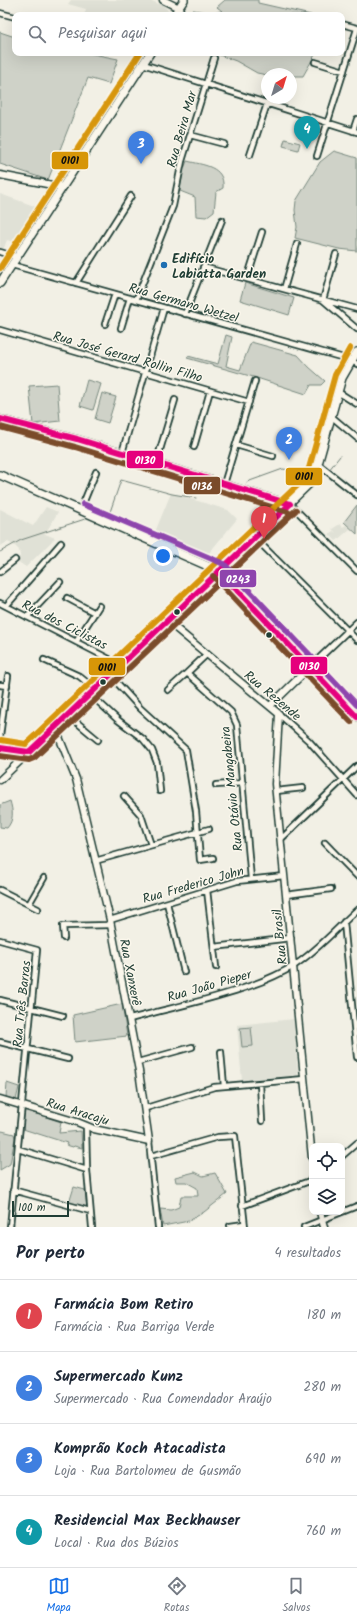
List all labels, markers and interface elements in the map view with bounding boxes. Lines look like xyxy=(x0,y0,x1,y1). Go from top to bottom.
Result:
search box xyxy=(12,12,345,56)
text: Pesquisar aqui xyxy=(58,22,147,46)
icon: search xyxy=(26,23,48,45)
north arrow xyxy=(261,68,297,104)
street label: Rua Beira Mar xyxy=(162,88,204,170)
pin: 4 xyxy=(294,116,320,149)
pin: 3 xyxy=(128,131,154,164)
line badge: 0101 xyxy=(51,151,89,170)
text: 0101 xyxy=(61,152,80,170)
place label: Edifício Labiatta Garden xyxy=(172,249,266,285)
marker: Edifício Labiatta Garden xyxy=(159,260,169,270)
street label: Rua Germano Wetzel xyxy=(126,278,241,329)
street label: Rua José Gerard Rollin Filho xyxy=(50,326,205,389)
pin: 2 xyxy=(276,427,302,460)
line badge: 0130 xyxy=(126,450,164,469)
text: 0130 xyxy=(135,452,156,470)
line badge: 0101 xyxy=(285,467,323,486)
text: 0101 xyxy=(295,468,314,486)
line badge: 0136 xyxy=(183,476,221,495)
text: 0136 xyxy=(192,478,213,496)
pin: 1 xyxy=(251,506,277,539)
your location xyxy=(153,546,173,566)
line badge: 0243 xyxy=(219,569,257,588)
text: 0243 xyxy=(226,571,250,589)
street label: Rua dos Ciclistas xyxy=(18,595,111,656)
unlabelled marker xyxy=(172,607,182,617)
unlabelled marker xyxy=(264,630,274,640)
line badge: 0130 xyxy=(290,656,328,675)
line badge: 0101 xyxy=(88,657,126,676)
text: 0130 xyxy=(299,658,320,676)
text: 0101 xyxy=(98,659,117,677)
street label: Rua Rezende xyxy=(239,666,305,727)
unlabelled marker xyxy=(98,677,108,687)
street label: Rua Otávio Mangabeira xyxy=(215,725,250,852)
street label: Rua Frederico John xyxy=(140,861,247,910)
street label: Rua Brasil xyxy=(267,908,294,966)
street label: Rua Xanxerê xyxy=(113,937,146,1008)
street label: Rua Três Barras xyxy=(7,959,38,1049)
street label: Rua João Pieper xyxy=(165,964,255,1008)
street label: Rua Aracaju xyxy=(43,1093,112,1132)
map controls xyxy=(309,1143,345,1215)
button: locate xyxy=(309,1143,345,1179)
button: layers xyxy=(309,1179,345,1215)
scale bar xyxy=(12,1199,69,1218)
text: 100 m xyxy=(18,1199,46,1217)
text: Por perto xyxy=(16,1240,85,1267)
text: 4 resultados xyxy=(274,1243,341,1264)
text: Farmácia Bom Retiro xyxy=(54,1293,193,1317)
text: 1 xyxy=(27,1305,31,1326)
text: 180 m xyxy=(307,1305,341,1326)
text: Farmácia · Rua Barriga Verde xyxy=(54,1317,214,1338)
text: Supermercado Kunz xyxy=(54,1365,183,1389)
text: 2 xyxy=(25,1377,33,1398)
text: 280 m xyxy=(304,1377,341,1398)
text: Supermercado · Rua Comendador Araújo xyxy=(54,1389,272,1410)
text: Komprão Koch Atacadista xyxy=(54,1437,226,1461)
text: 3 xyxy=(25,1449,33,1470)
text: 690 m xyxy=(305,1449,341,1470)
text: Loja · Rua Bartolomeu de Gusmão xyxy=(54,1461,241,1482)
text: Residencial Max Beckhauser xyxy=(54,1509,240,1533)
text: 4 xyxy=(25,1521,33,1542)
text: 760 m xyxy=(306,1521,341,1542)
text: Local · Rua dos Búzios xyxy=(54,1533,179,1554)
tab: Mapa xyxy=(47,1575,71,1617)
tab: Rotas xyxy=(164,1575,189,1617)
tab: Salvos xyxy=(282,1575,310,1617)

